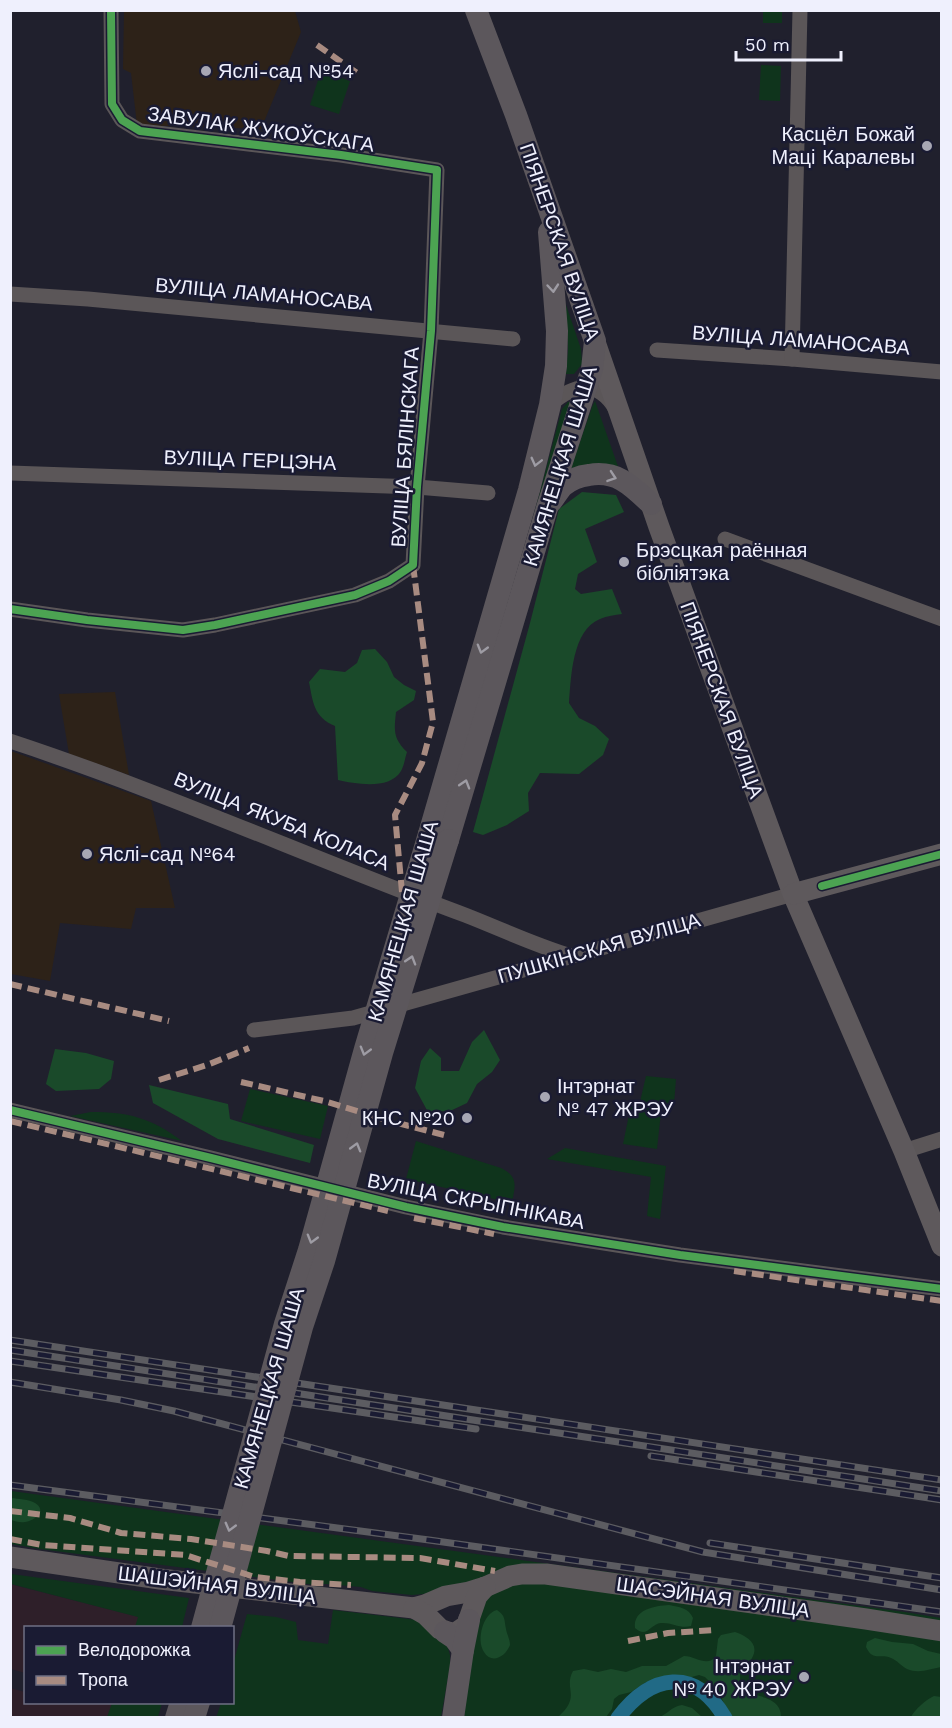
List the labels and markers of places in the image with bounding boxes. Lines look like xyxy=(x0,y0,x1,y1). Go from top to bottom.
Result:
place label: Яслі-сад №54 xyxy=(218,59,354,83)
marker: Яслі-сад №54 xyxy=(199,64,213,78)
place label: Касцёл Божай Маці Каралевы xyxy=(771,122,915,169)
marker: Касцёл Божай Маці Каралевы xyxy=(920,139,934,153)
place label: Брэсцкая раённая бібліятэка xyxy=(636,538,807,585)
marker: Брэсцкая раённая бібліятэка xyxy=(617,555,631,569)
place label: Яслі-сад №64 xyxy=(99,842,236,866)
marker: Яслі-сад №64 xyxy=(80,847,94,861)
place label: Інтэрнат № 47 ЖРЭУ xyxy=(557,1074,674,1121)
marker: Інтэрнат № 47 ЖРЭУ xyxy=(538,1090,552,1104)
place label: КНС №20 xyxy=(362,1106,455,1130)
marker: КНС №20 xyxy=(460,1111,474,1125)
place label: Інтэрнат № 40 ЖРЭУ xyxy=(673,1654,792,1701)
marker: Інтэрнат № 40 ЖРЭУ xyxy=(797,1670,811,1684)

